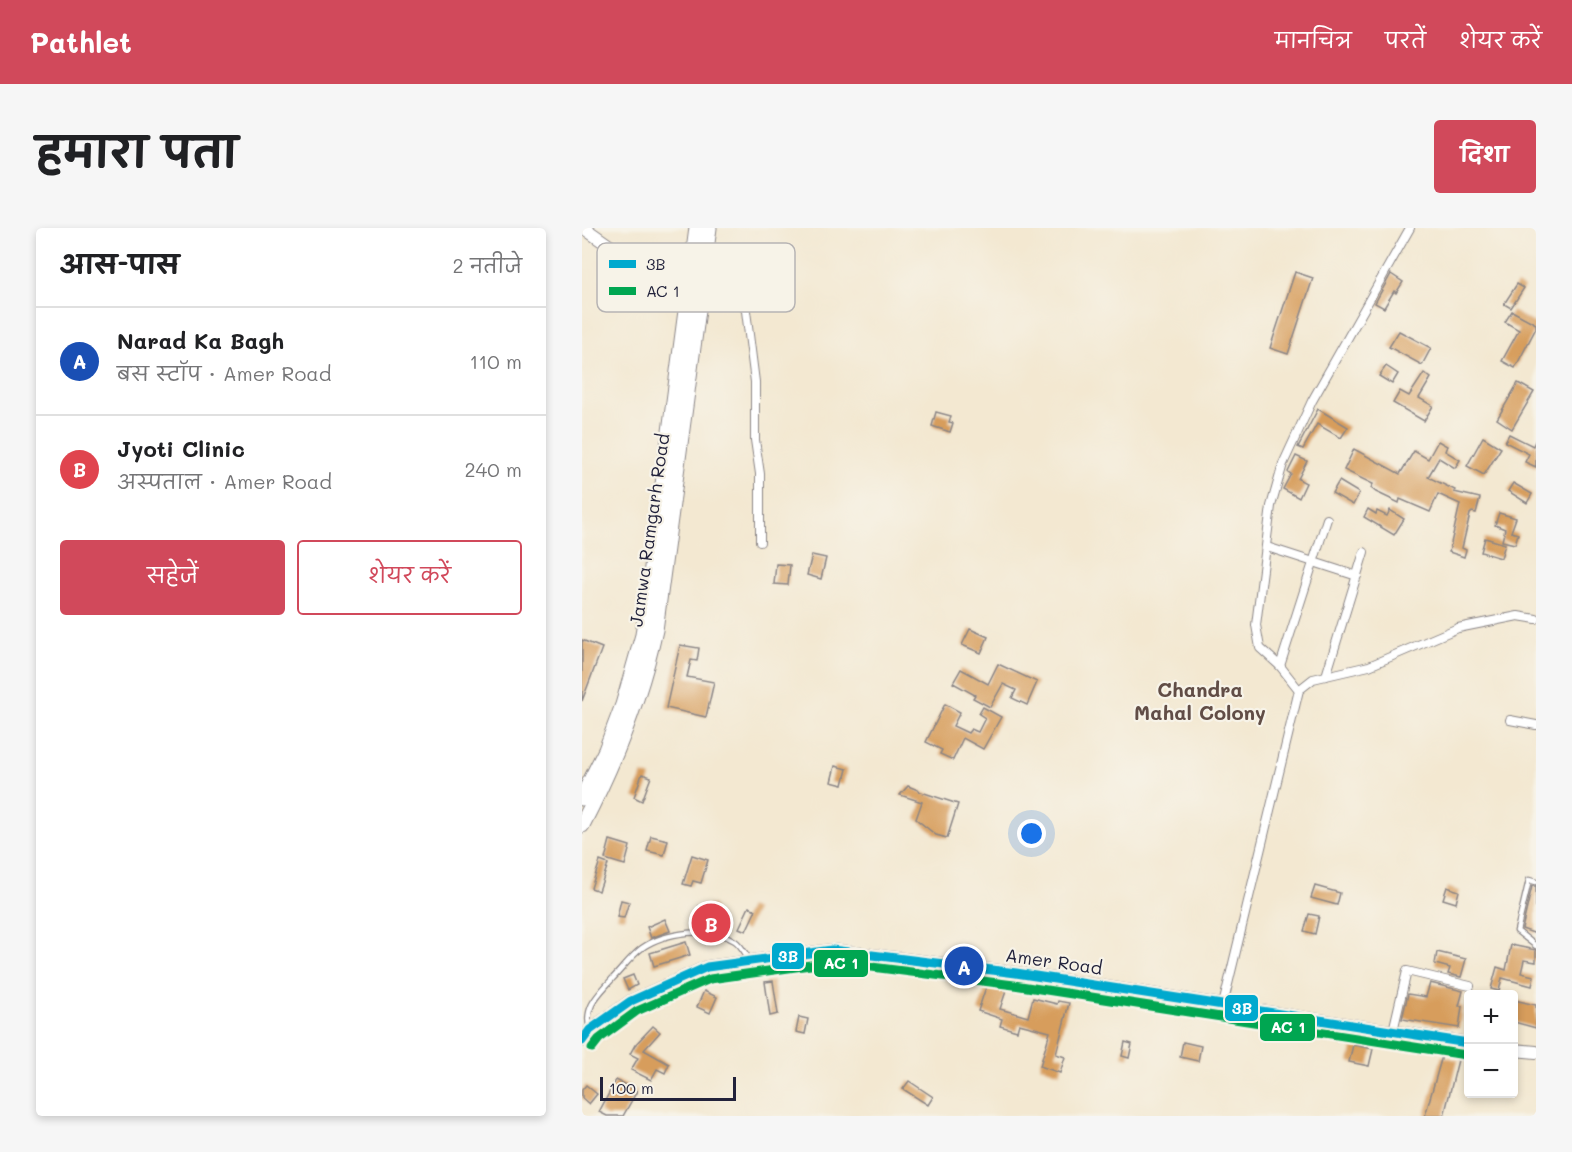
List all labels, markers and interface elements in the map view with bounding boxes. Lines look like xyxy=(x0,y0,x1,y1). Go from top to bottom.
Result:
text: Pathlet xyxy=(30,24,132,60)
text: मानचित्र xyxy=(1275,26,1352,53)
text: परतें xyxy=(1385,26,1426,53)
text: शेयर करें xyxy=(1459,26,1542,53)
button: दिशा xyxy=(1434,120,1536,193)
text: हमारा पता xyxy=(36,123,238,178)
legend xyxy=(597,243,795,312)
text: आस-पास xyxy=(60,247,179,281)
text: 2 नतीजे xyxy=(453,252,522,278)
text: 3B xyxy=(646,253,665,274)
text: AC 1 xyxy=(646,280,680,301)
text: Narad Ka Bagh xyxy=(117,326,284,355)
text: A xyxy=(73,348,86,374)
text: 110 m xyxy=(469,348,522,374)
text: बस स्टॉप · Amer Road xyxy=(117,360,331,386)
street label: Jamwa Ramgarh Road xyxy=(624,432,674,628)
text: Jyoti Clinic xyxy=(117,434,245,463)
text: B xyxy=(73,456,86,482)
text: 240 m xyxy=(464,456,522,482)
text: अस्पताल · Amer Road xyxy=(117,468,332,494)
button: सहेजें xyxy=(60,540,285,615)
button: शेयर करें xyxy=(297,540,522,615)
district label: Chandra Mahal Colony xyxy=(1134,676,1266,725)
your location xyxy=(1017,819,1046,848)
pin: B xyxy=(692,900,730,946)
line badge: 3B xyxy=(771,942,805,970)
street label: Amer Road xyxy=(1004,942,1104,980)
pin: A xyxy=(944,944,983,988)
text: 3B xyxy=(778,945,798,966)
line badge: AC 1 xyxy=(813,949,869,978)
text: AC 1 xyxy=(824,952,858,973)
map controls xyxy=(1464,990,1518,1098)
button: + xyxy=(1464,990,1518,1044)
line badge: 3B xyxy=(1224,994,1259,1022)
text: 3B xyxy=(1232,997,1252,1018)
line badge: AC 1 xyxy=(1259,1013,1316,1042)
text: AC 1 xyxy=(1271,1016,1305,1037)
button: − xyxy=(1464,1044,1518,1098)
scale bar xyxy=(600,1074,736,1102)
text: 100 m xyxy=(609,1077,654,1098)

